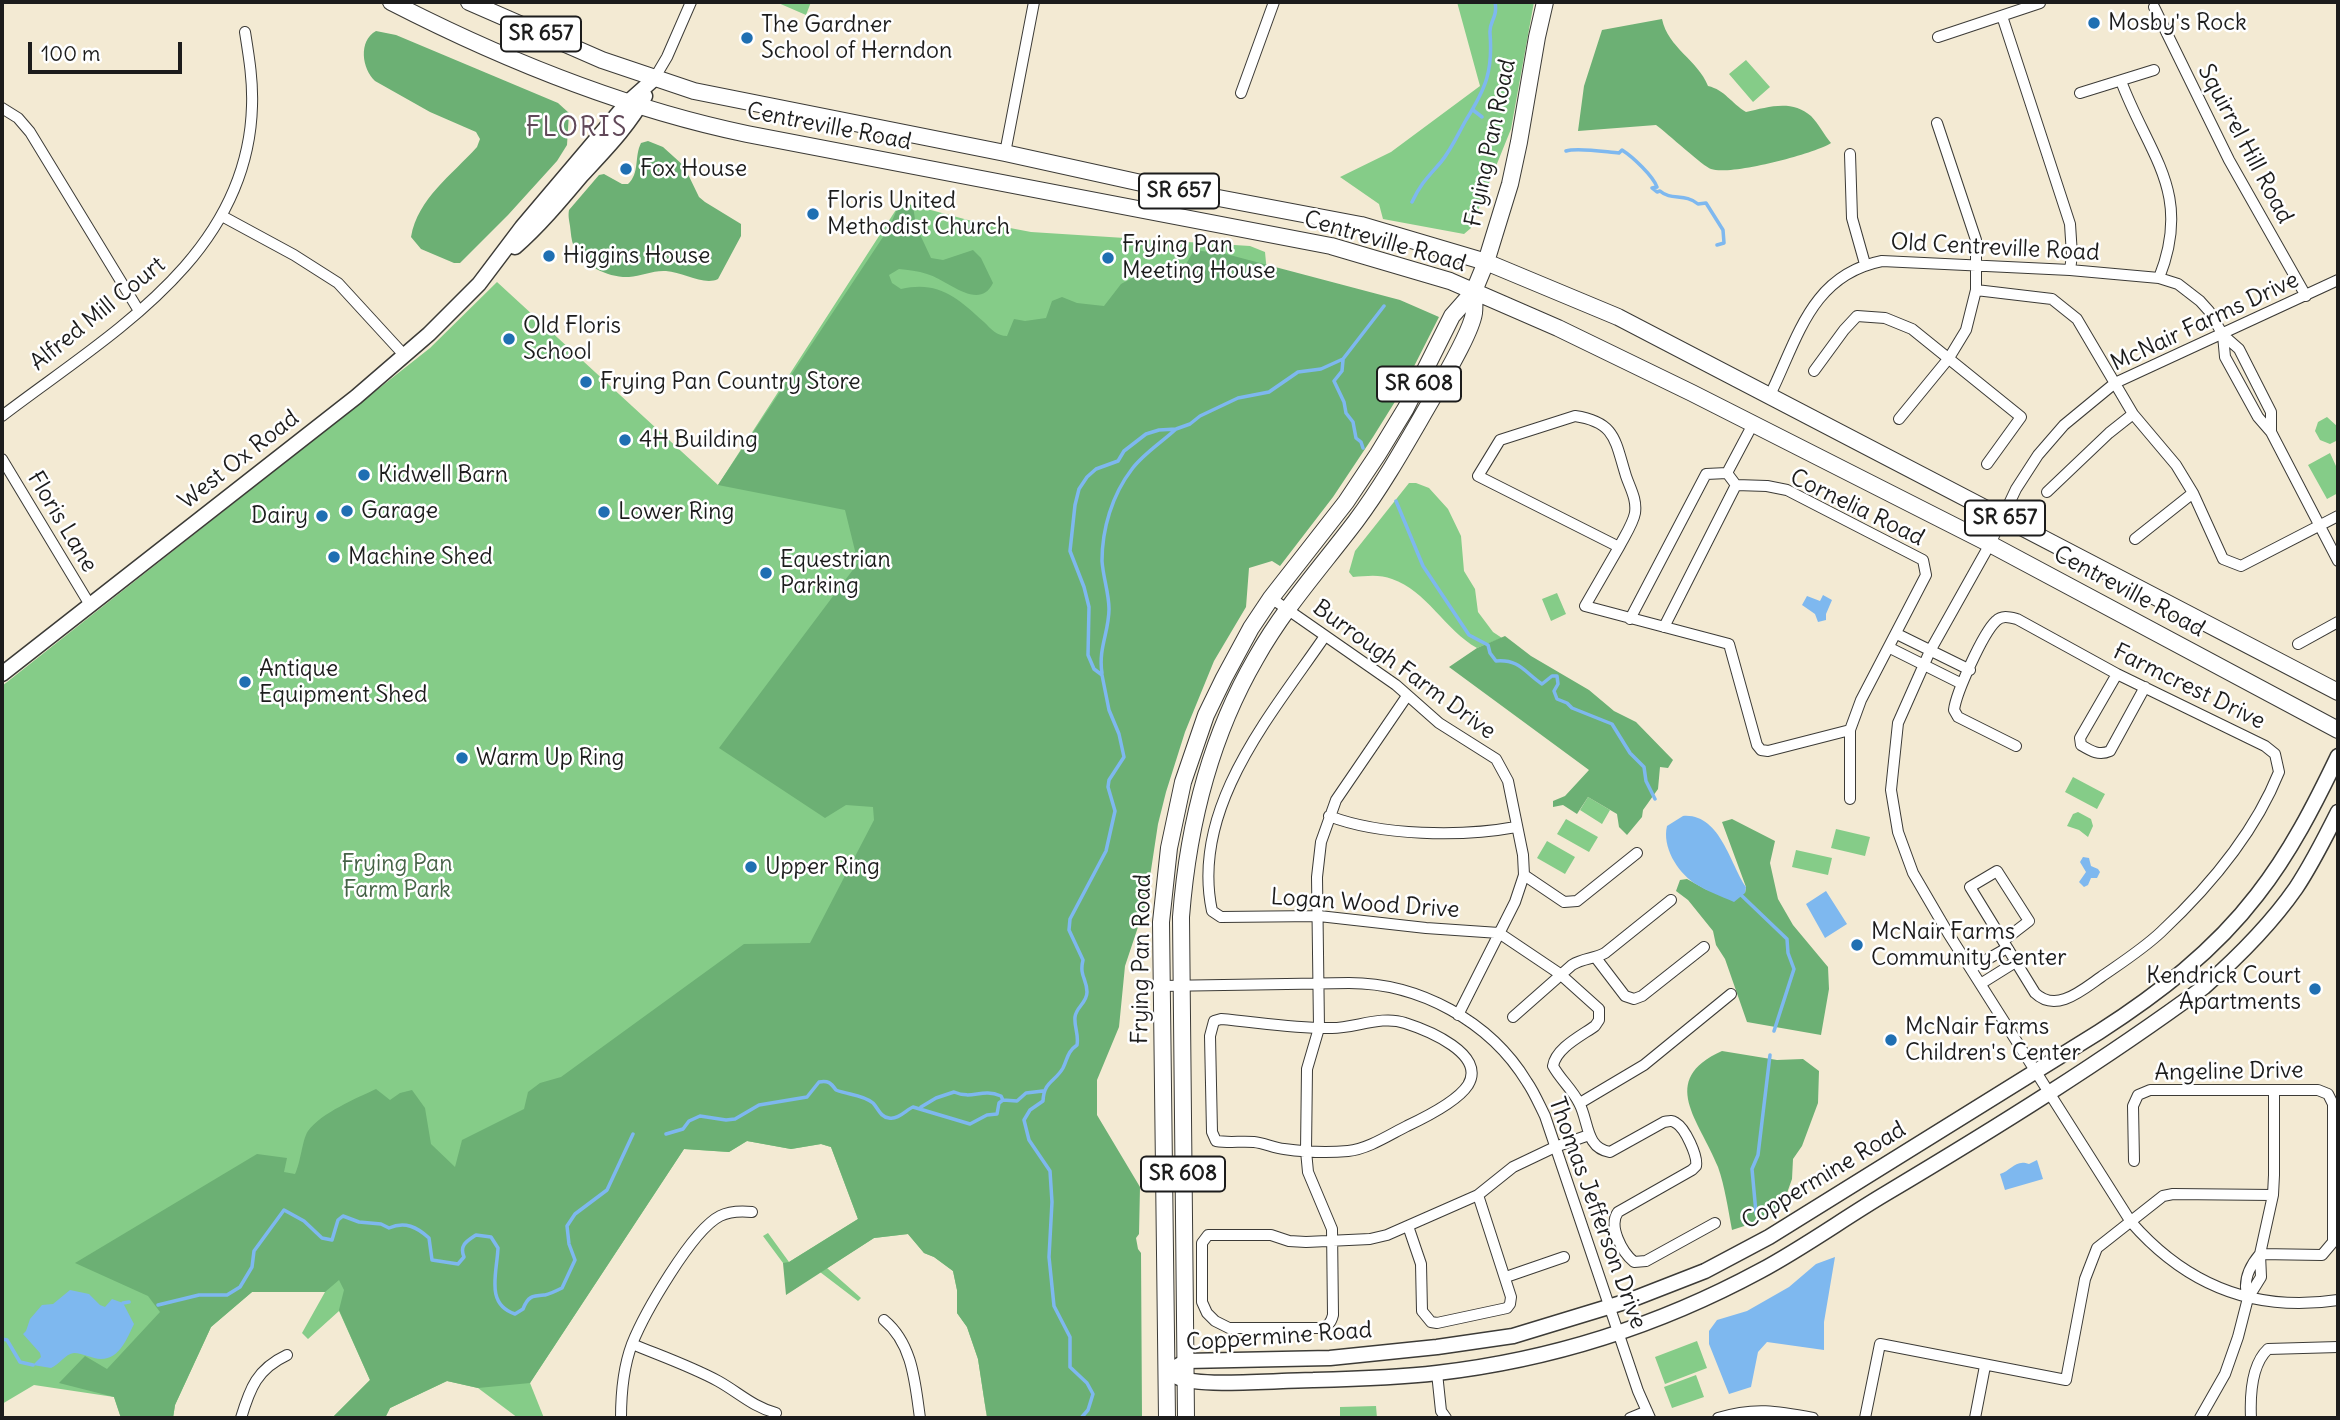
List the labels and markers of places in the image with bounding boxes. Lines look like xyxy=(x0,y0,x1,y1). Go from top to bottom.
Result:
place label: Mosby's Rock xyxy=(2108,9,2247,37)
place label: The Gardner School of Herndon xyxy=(761,11,952,65)
marker: Mosby's Rock xyxy=(2086,15,2102,31)
marker: The Gardner School of Herndon xyxy=(739,30,755,46)
place label: Fox House xyxy=(640,155,747,183)
marker: Fox House xyxy=(618,161,634,177)
place label: Floris United Methodist Church xyxy=(827,187,1010,241)
marker: Floris United Methodist Church xyxy=(805,206,821,222)
place label: Frying Pan Meeting House xyxy=(1122,231,1276,285)
place label: Higgins House xyxy=(563,242,710,270)
marker: Higgins House xyxy=(541,248,557,264)
marker: Frying Pan Meeting House xyxy=(1100,250,1116,266)
place label: Old Floris School xyxy=(523,312,621,366)
marker: Old Floris School xyxy=(501,331,517,347)
place label: Frying Pan Country Store xyxy=(600,368,861,396)
marker: Frying Pan Country Store xyxy=(578,374,594,390)
place label: 4H Building xyxy=(639,426,758,454)
marker: 4H Building xyxy=(617,432,633,448)
place label: Kidwell Barn xyxy=(378,461,508,489)
marker: Kidwell Barn xyxy=(356,467,372,483)
place label: Garage xyxy=(361,497,438,525)
place label: Lower Ring xyxy=(618,498,734,526)
place label: Dairy xyxy=(251,502,308,530)
marker: Garage xyxy=(339,503,355,519)
marker: Lower Ring xyxy=(596,504,612,520)
marker: Dairy xyxy=(314,508,330,524)
place label: Machine Shed xyxy=(348,543,493,571)
place label: Equestrian Parking xyxy=(780,546,891,600)
marker: Machine Shed xyxy=(326,549,342,565)
marker: Equestrian Parking xyxy=(758,565,774,581)
place label: Antique Equipment Shed xyxy=(259,655,427,709)
marker: Antique Equipment Shed xyxy=(237,674,253,690)
place label: Warm Up Ring xyxy=(476,744,624,772)
marker: Warm Up Ring xyxy=(454,750,470,766)
place label: Upper Ring xyxy=(765,853,880,881)
marker: Upper Ring xyxy=(743,859,759,875)
place label: McNair Farms Community Center xyxy=(1871,918,2067,972)
marker: McNair Farms Community Center xyxy=(1849,937,1865,953)
place label: Kendrick Court Apartments xyxy=(2146,962,2301,1016)
marker: Kendrick Court Apartments xyxy=(2307,981,2323,997)
place label: McNair Farms Children's Center xyxy=(1905,1013,2081,1067)
marker: McNair Farms Children's Center xyxy=(1883,1032,1899,1048)

